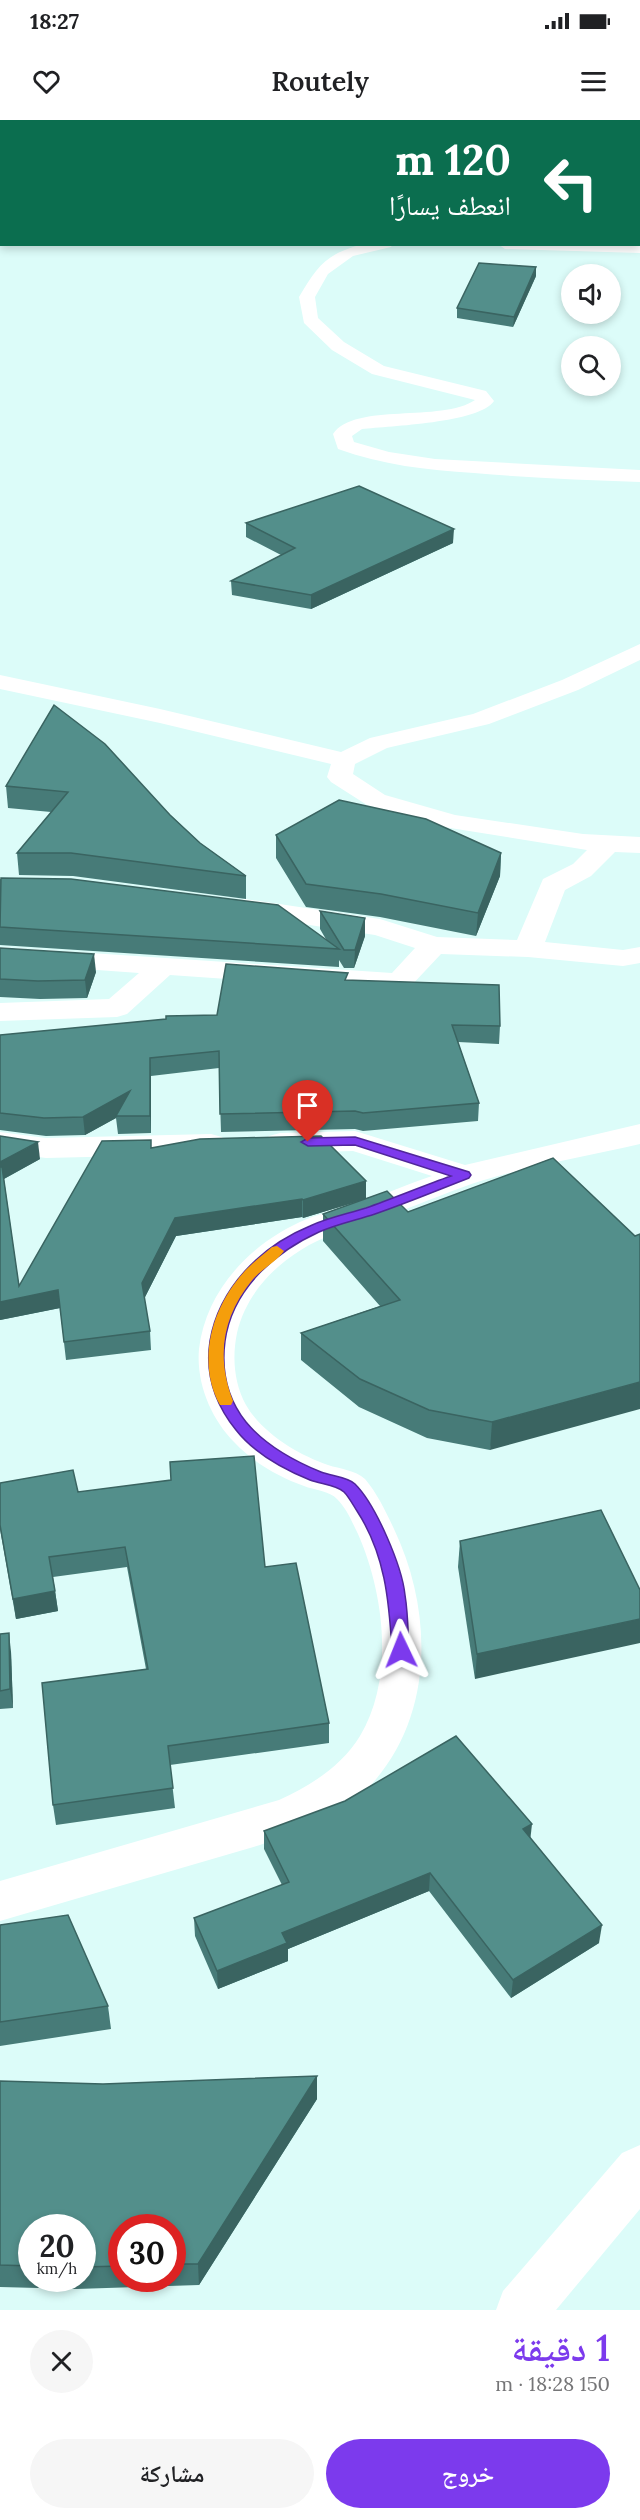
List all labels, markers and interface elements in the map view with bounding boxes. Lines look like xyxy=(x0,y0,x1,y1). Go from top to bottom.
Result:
text: 18:27 xyxy=(30,7,79,35)
text: Routely xyxy=(271,64,369,98)
icon: heart xyxy=(30,65,63,98)
icon: menu xyxy=(577,65,610,98)
text: 120 m xyxy=(395,133,511,187)
icon: left xyxy=(532,144,610,222)
text: انعطف يسارًا xyxy=(389,188,511,222)
map controls xyxy=(561,264,621,396)
button: sound xyxy=(561,264,621,324)
button: search xyxy=(561,336,621,396)
pin xyxy=(282,1080,333,1142)
icon: arrive xyxy=(291,1089,324,1122)
position arrow xyxy=(369,1618,433,1682)
speed limit sign: 30 xyxy=(108,2214,186,2292)
text: 20 xyxy=(39,2227,75,2265)
text: km/h xyxy=(37,2259,77,2278)
text: 1 دقيقة xyxy=(512,2325,610,2371)
button: close xyxy=(30,2330,93,2393)
text: 150 m · 18:28 xyxy=(495,2371,610,2396)
button: مشاركة xyxy=(30,2439,314,2508)
button: خروج xyxy=(326,2439,610,2508)

